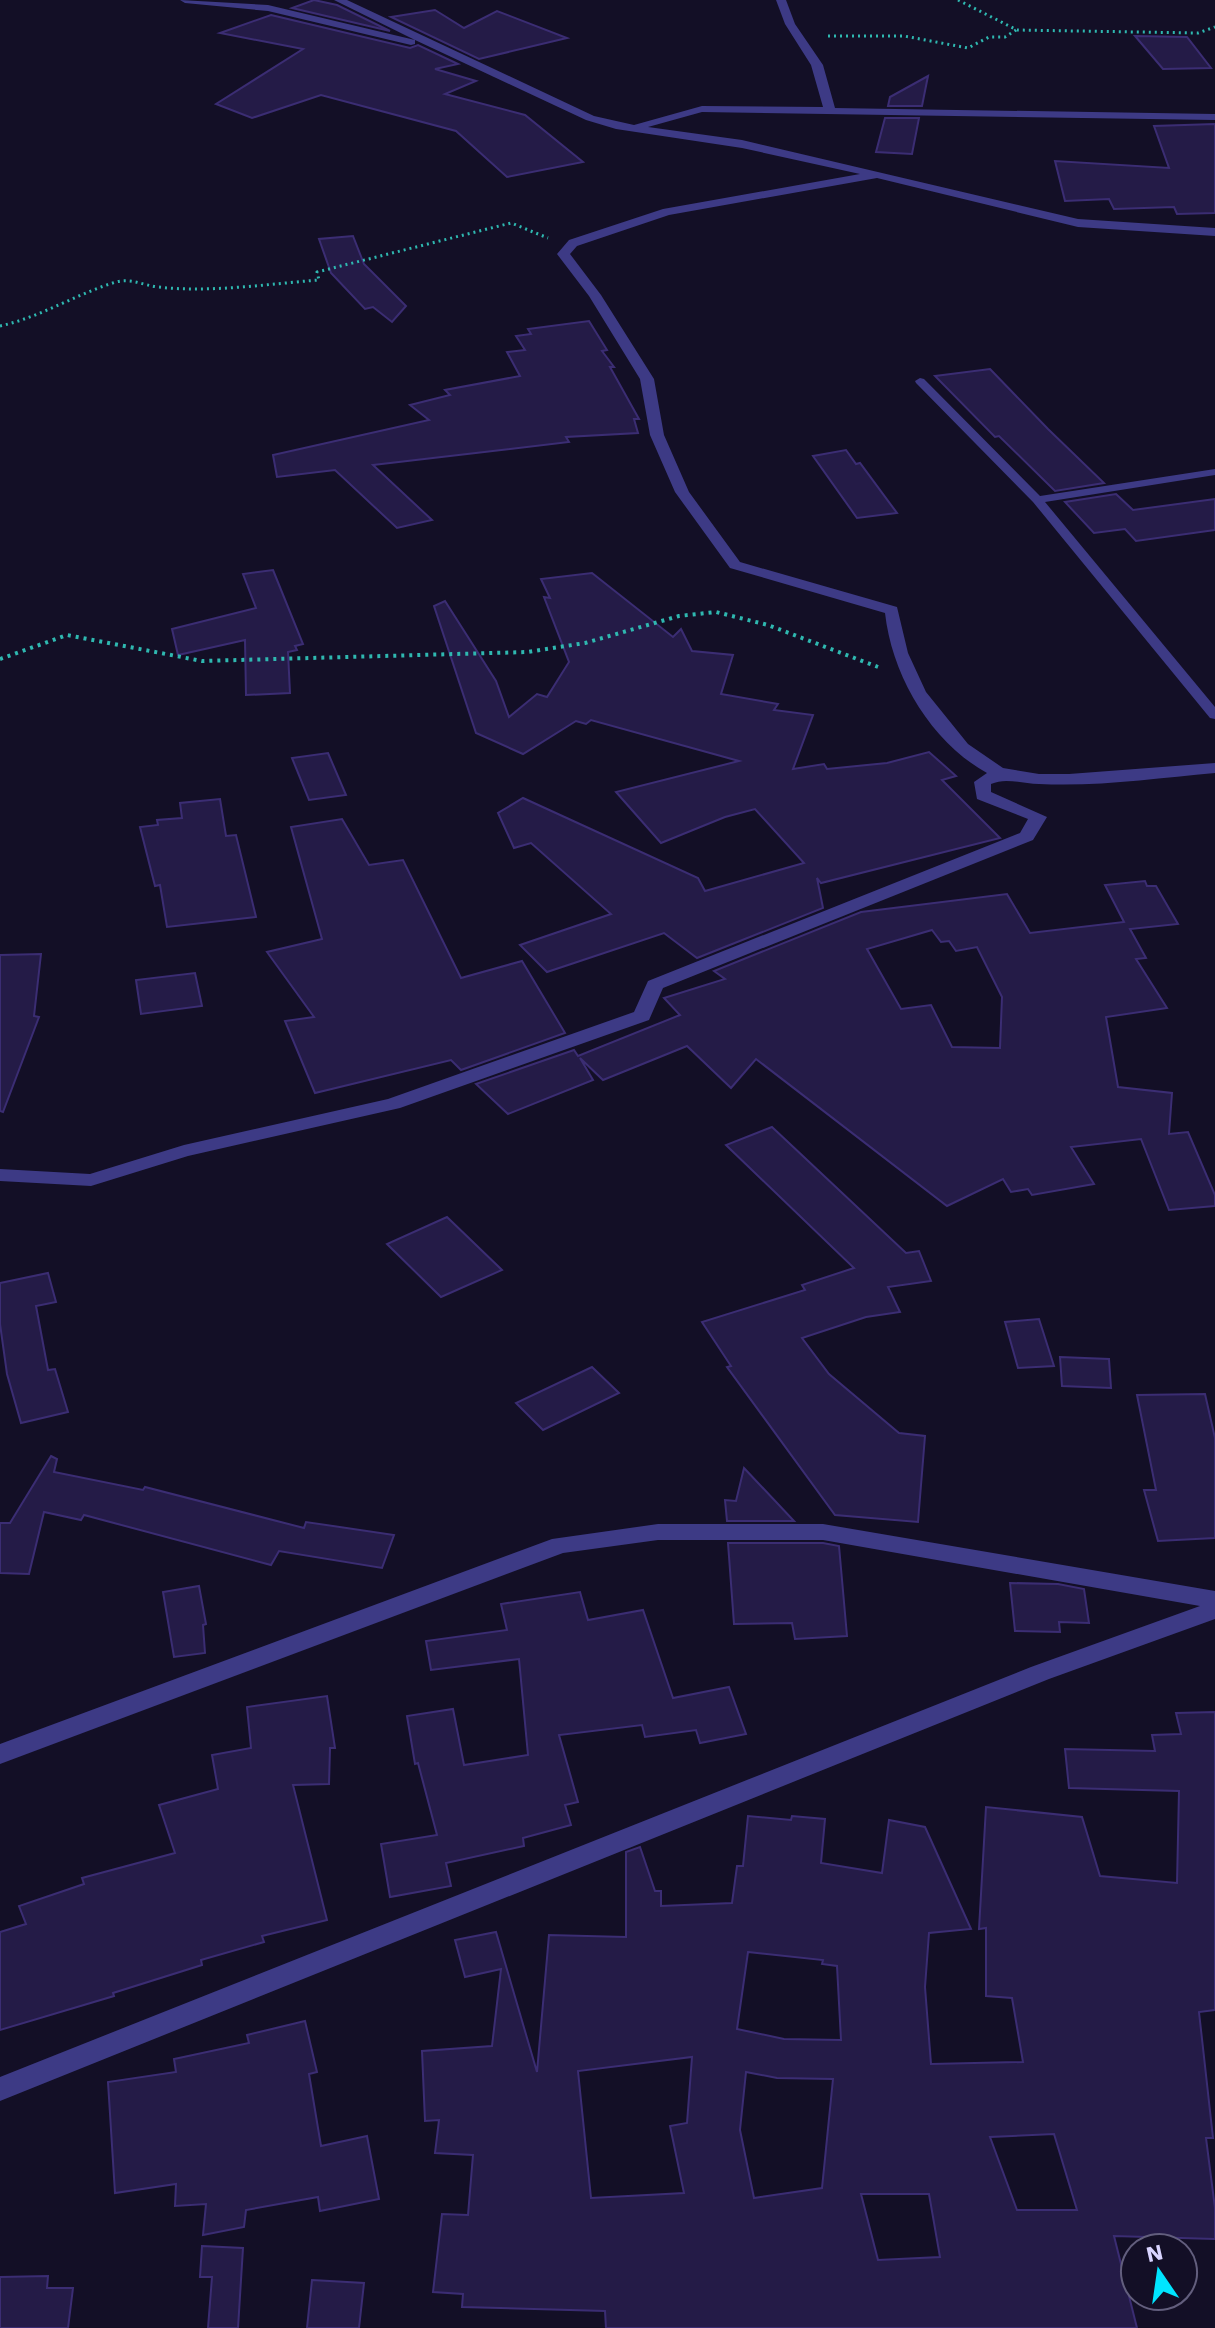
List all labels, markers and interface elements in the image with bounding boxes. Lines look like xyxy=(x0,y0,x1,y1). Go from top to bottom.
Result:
north arrow xyxy=(1119,2232,1199,2312)
text: N xyxy=(1144,2239,1165,2267)

